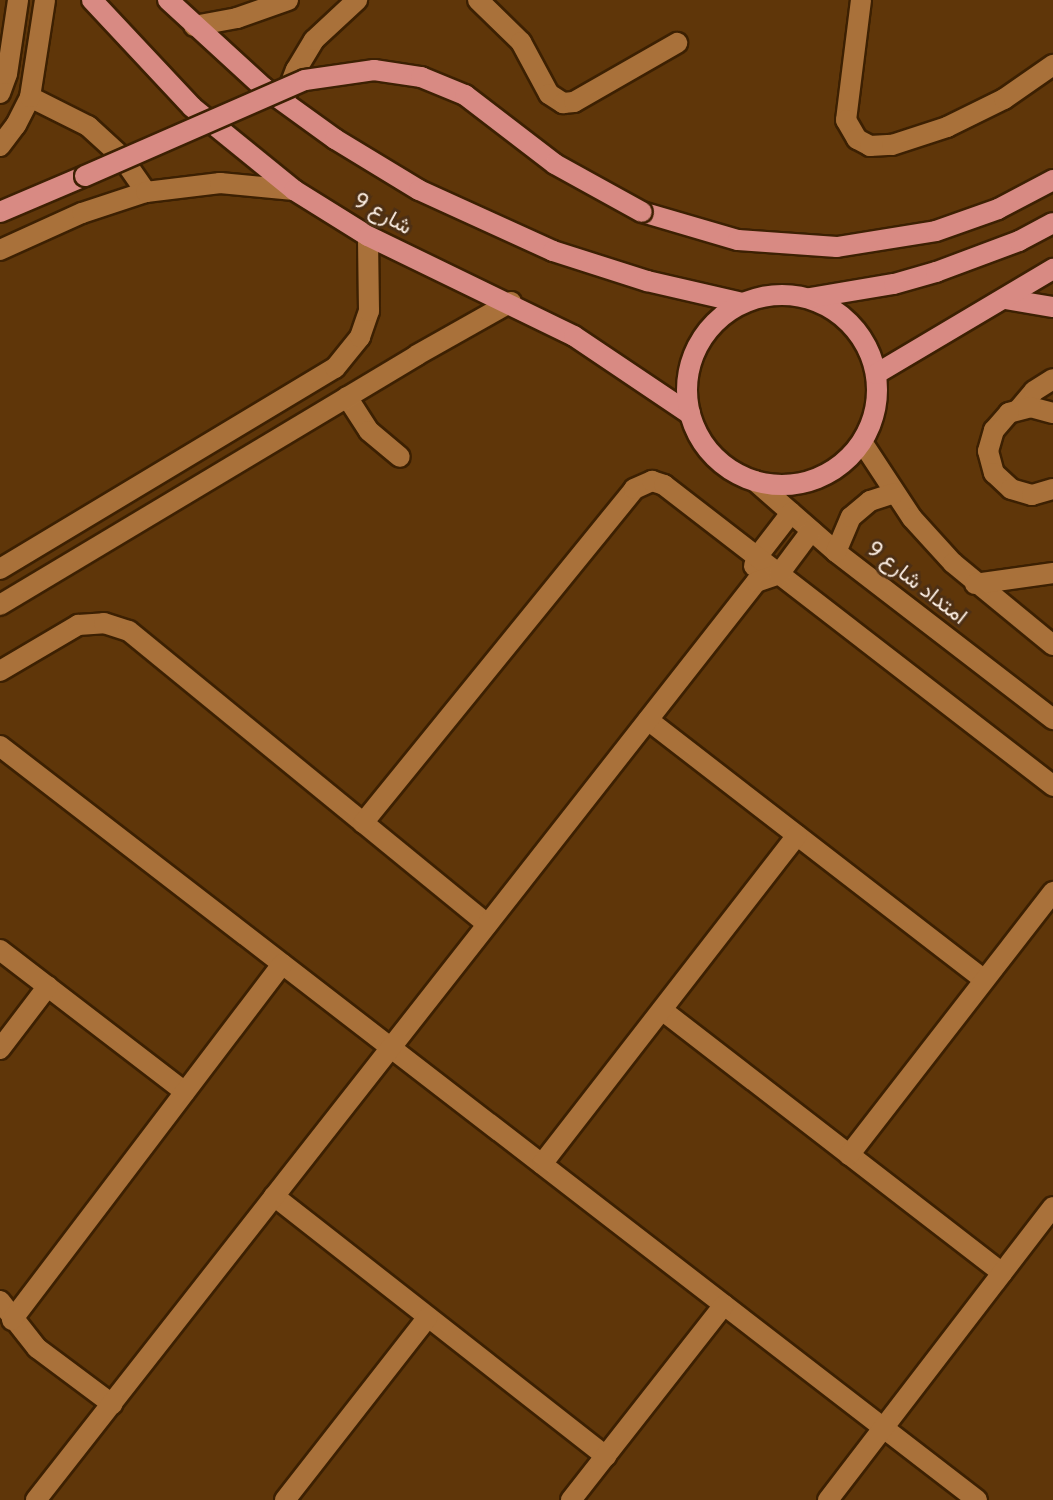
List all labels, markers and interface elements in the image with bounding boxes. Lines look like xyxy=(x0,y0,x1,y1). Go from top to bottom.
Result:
street label: شارع 9 xyxy=(348,188,416,242)
street label: امتداد شارع 9 xyxy=(861,537,971,631)

